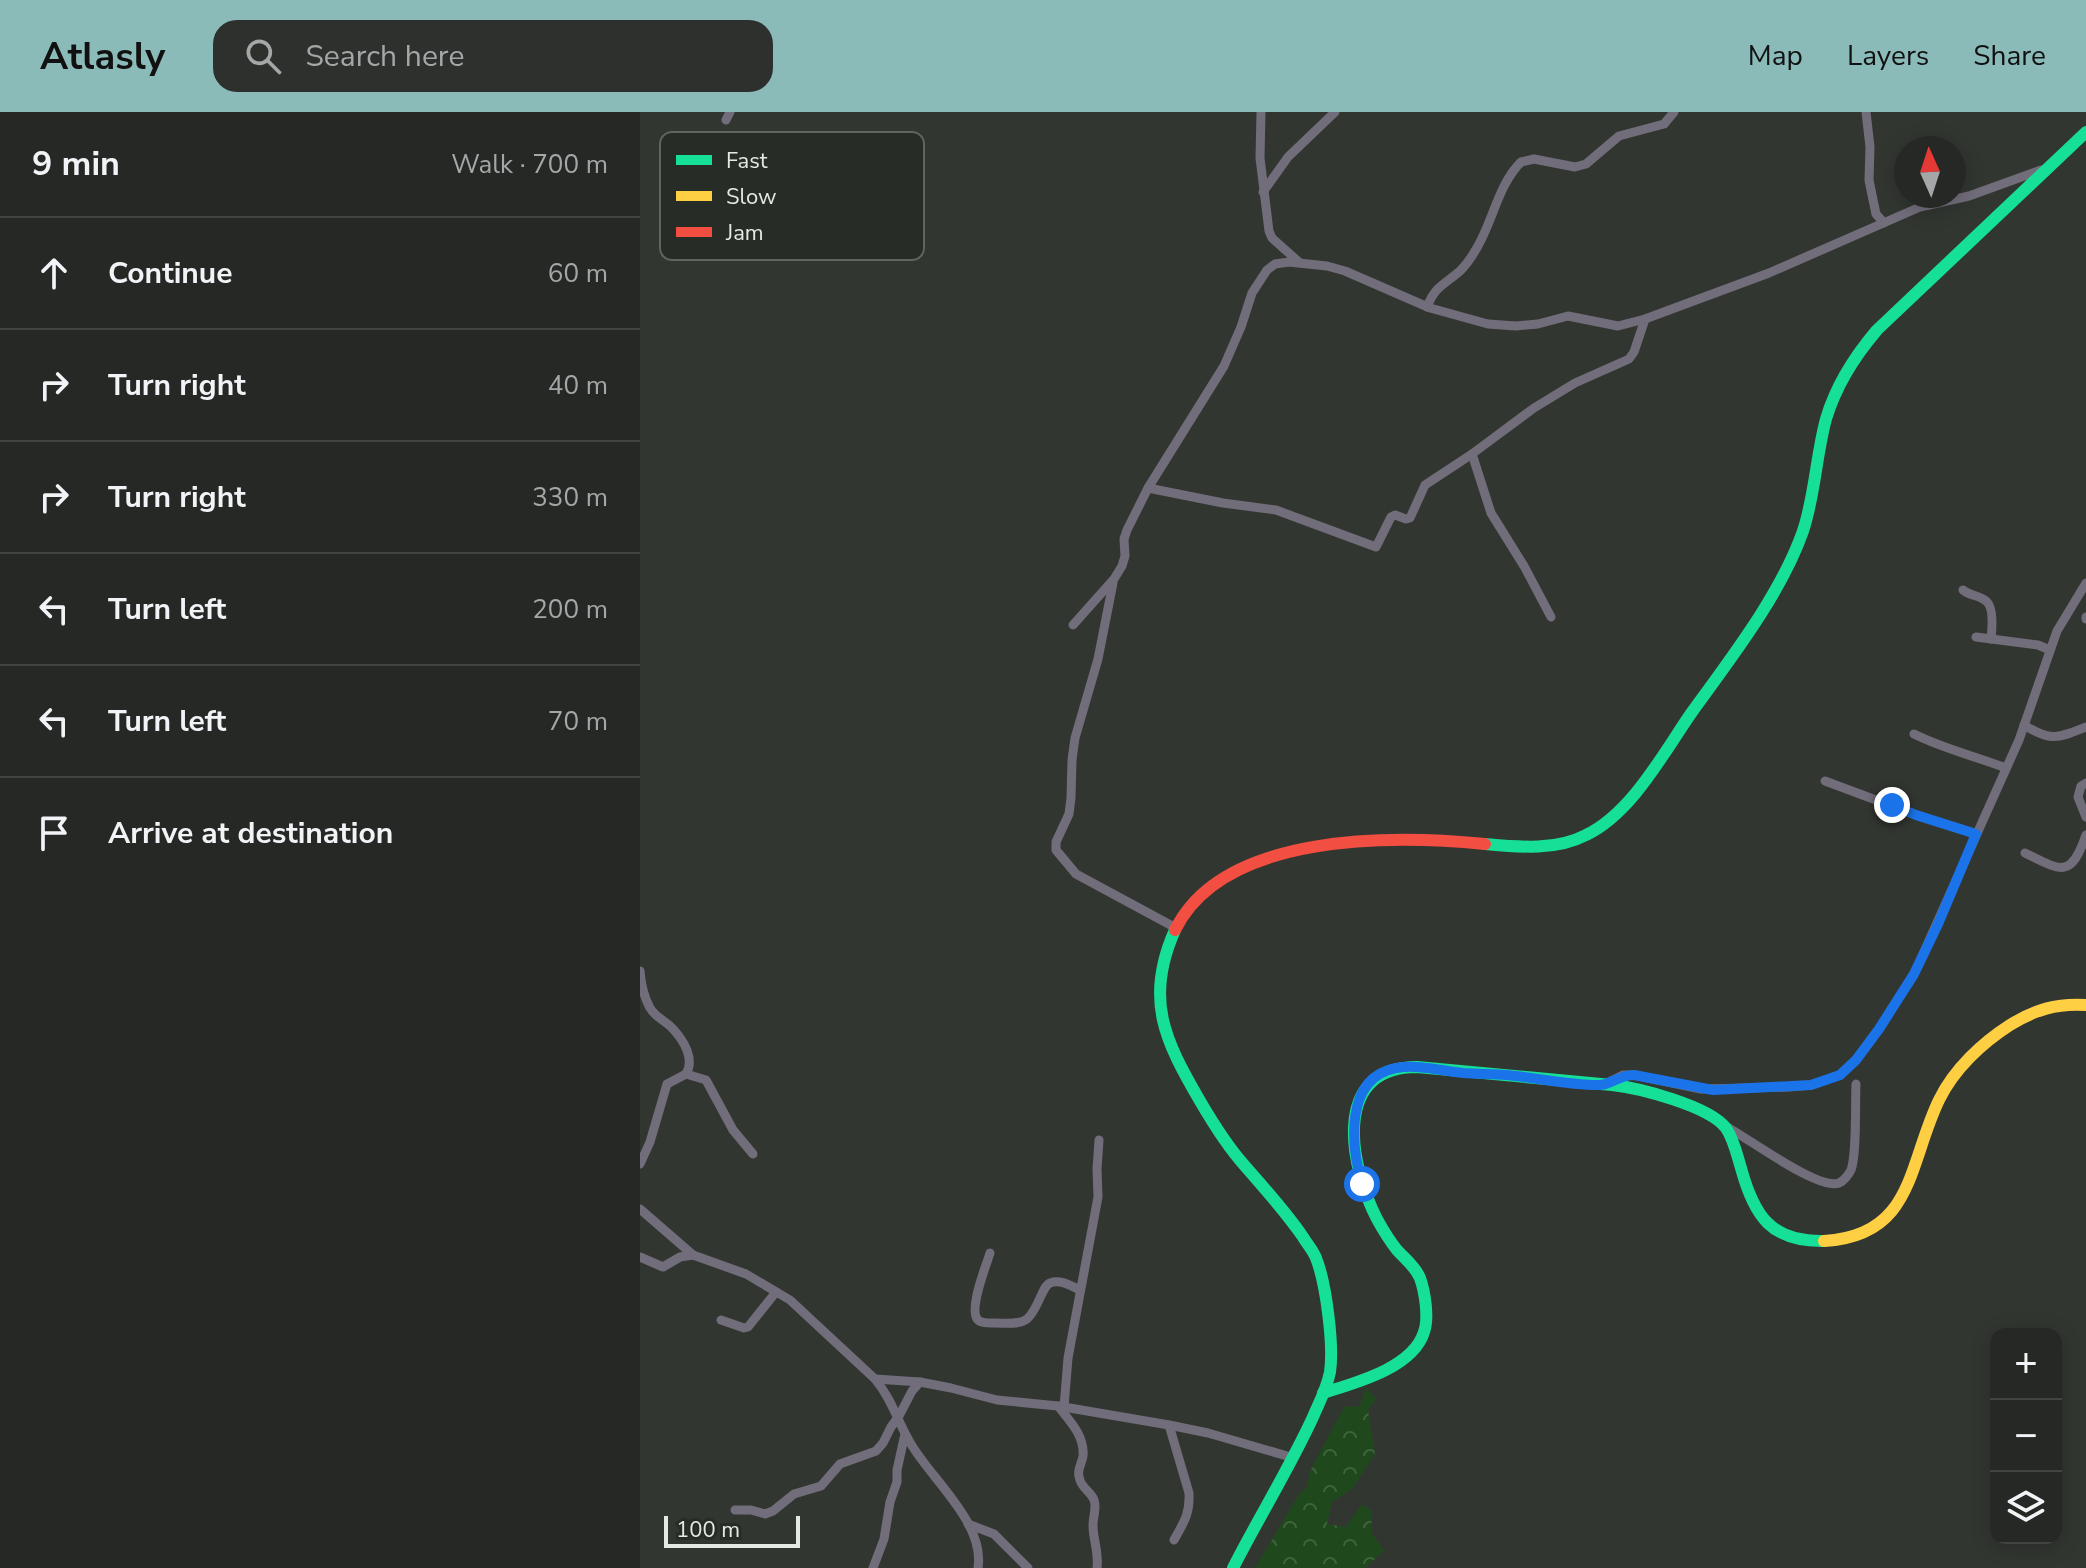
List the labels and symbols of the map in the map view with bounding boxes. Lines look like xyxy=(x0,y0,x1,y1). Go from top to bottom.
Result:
legend xyxy=(660,132,924,260)
north arrow xyxy=(1894,136,1966,208)
text: Fast xyxy=(726,146,768,176)
text: Slow xyxy=(726,182,777,212)
text: Jam xyxy=(725,218,764,248)
route end xyxy=(1874,787,1910,823)
route start xyxy=(1344,1166,1380,1202)
scale bar xyxy=(664,1512,800,1548)

